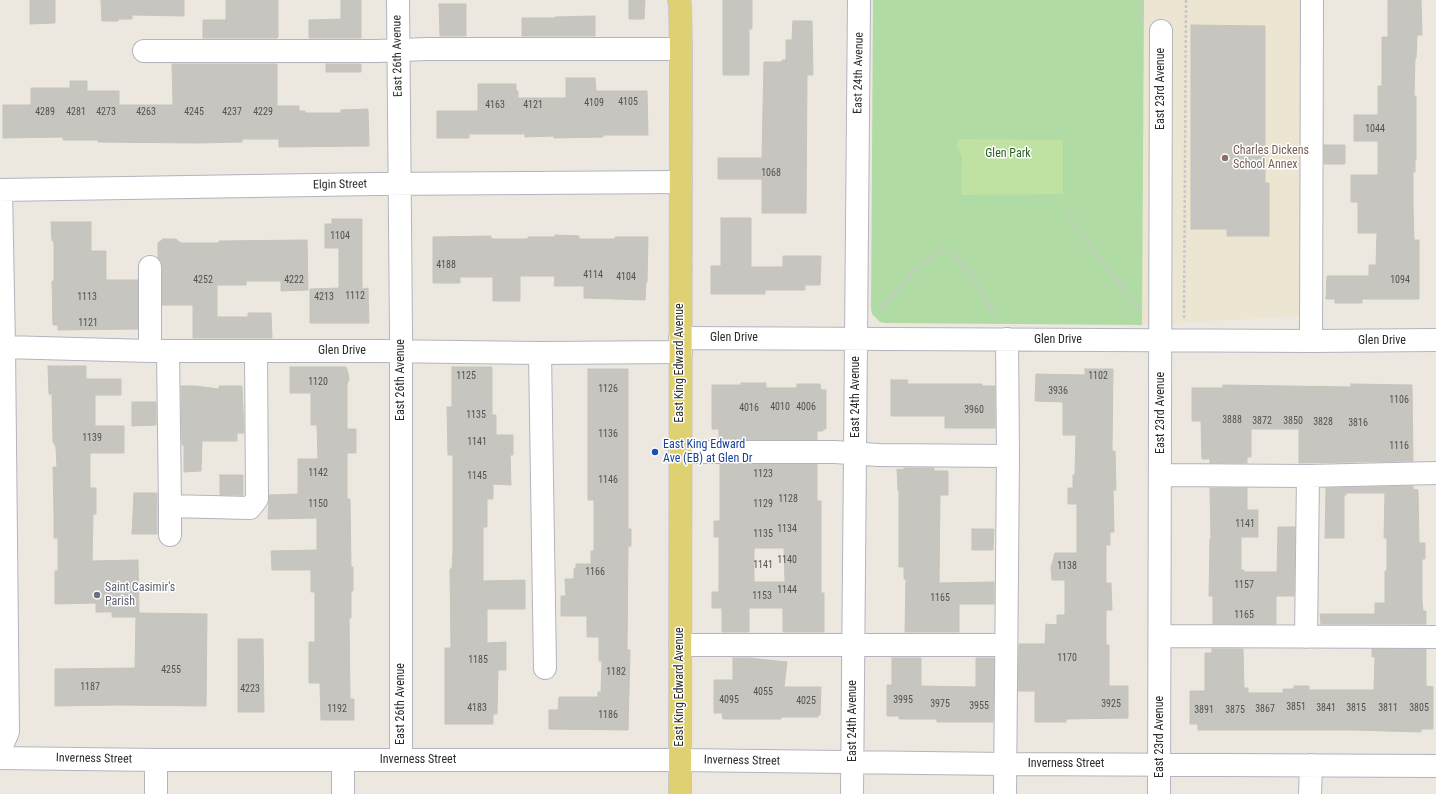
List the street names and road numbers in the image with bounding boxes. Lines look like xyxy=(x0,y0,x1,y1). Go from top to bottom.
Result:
street label: East 26th Avenue xyxy=(390,15,406,97)
street label: East 24th Avenue xyxy=(851,32,867,114)
street label: East 23rd Avenue xyxy=(1154,48,1168,130)
street label: Elgin Street xyxy=(313,177,367,193)
street label: East King Edward Avenue xyxy=(673,303,687,423)
street label: Glen Drive xyxy=(710,331,758,345)
street label: Glen Drive xyxy=(1034,333,1082,347)
street label: Glen Drive xyxy=(1358,334,1406,348)
street label: East 26th Avenue xyxy=(394,339,408,421)
street label: Glen Drive xyxy=(318,344,366,358)
street label: East 24th Avenue xyxy=(849,356,863,438)
street label: East 23rd Avenue xyxy=(1154,372,1168,454)
street label: East King Edward Avenue xyxy=(673,627,687,747)
street label: East 26th Avenue xyxy=(394,663,408,745)
street label: East 24th Avenue xyxy=(846,680,860,762)
street label: East 23rd Avenue xyxy=(1153,696,1167,778)
street label: Inverness Street xyxy=(56,751,132,767)
street label: Inverness Street xyxy=(380,753,456,767)
street label: Inverness Street xyxy=(704,753,780,769)
street label: Inverness Street xyxy=(1028,757,1104,771)

